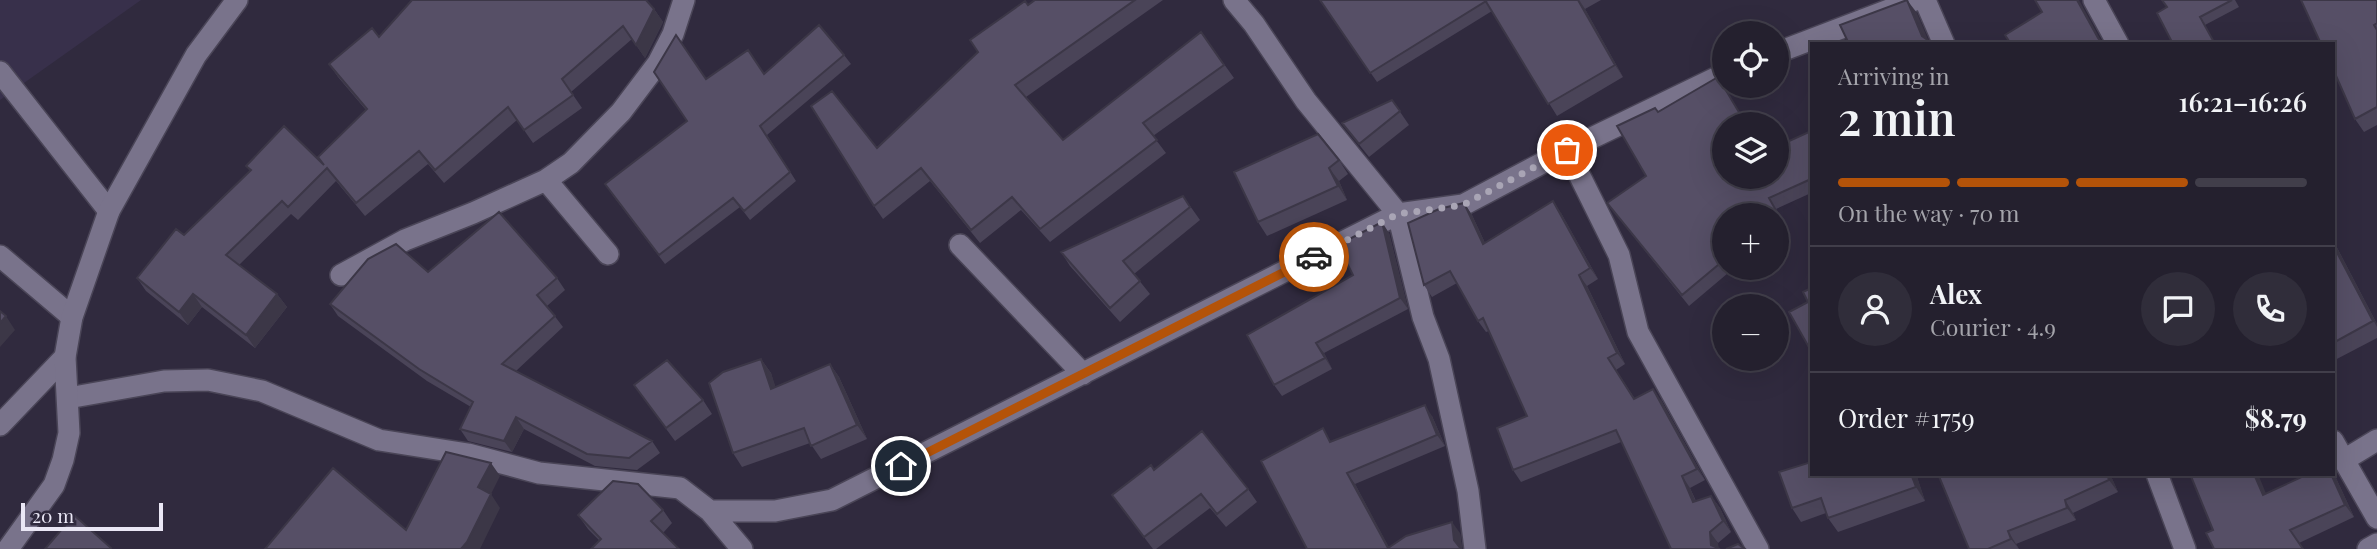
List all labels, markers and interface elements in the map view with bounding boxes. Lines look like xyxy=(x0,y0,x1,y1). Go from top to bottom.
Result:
map controls xyxy=(1712,21,1789,371)
button: locate xyxy=(1712,21,1789,98)
text: Arriving in xyxy=(1838,60,1950,91)
text: 16:21–16:26 xyxy=(2179,84,2307,119)
text: 2 min xyxy=(1838,86,1956,148)
button: layers xyxy=(1712,112,1789,189)
pin xyxy=(1537,120,1597,180)
icon: bag xyxy=(1548,131,1586,169)
text: On the way · 70 m xyxy=(1838,197,2019,228)
button: + xyxy=(1712,203,1789,280)
courier xyxy=(1279,222,1349,292)
icon: car xyxy=(1295,238,1333,276)
button: person xyxy=(1838,272,1912,346)
button: chat xyxy=(2141,272,2215,346)
button: phone xyxy=(2233,272,2307,346)
text: Alex xyxy=(1930,276,1982,311)
button: − xyxy=(1712,294,1789,371)
text: Courier · 4.9 xyxy=(1930,311,2056,342)
text: Order #1759 xyxy=(1838,400,1975,435)
text: $8.79 xyxy=(2245,400,2307,435)
pin xyxy=(871,436,931,496)
icon: home xyxy=(882,447,920,485)
scale bar xyxy=(21,500,163,532)
text: 20 m xyxy=(32,502,74,528)

